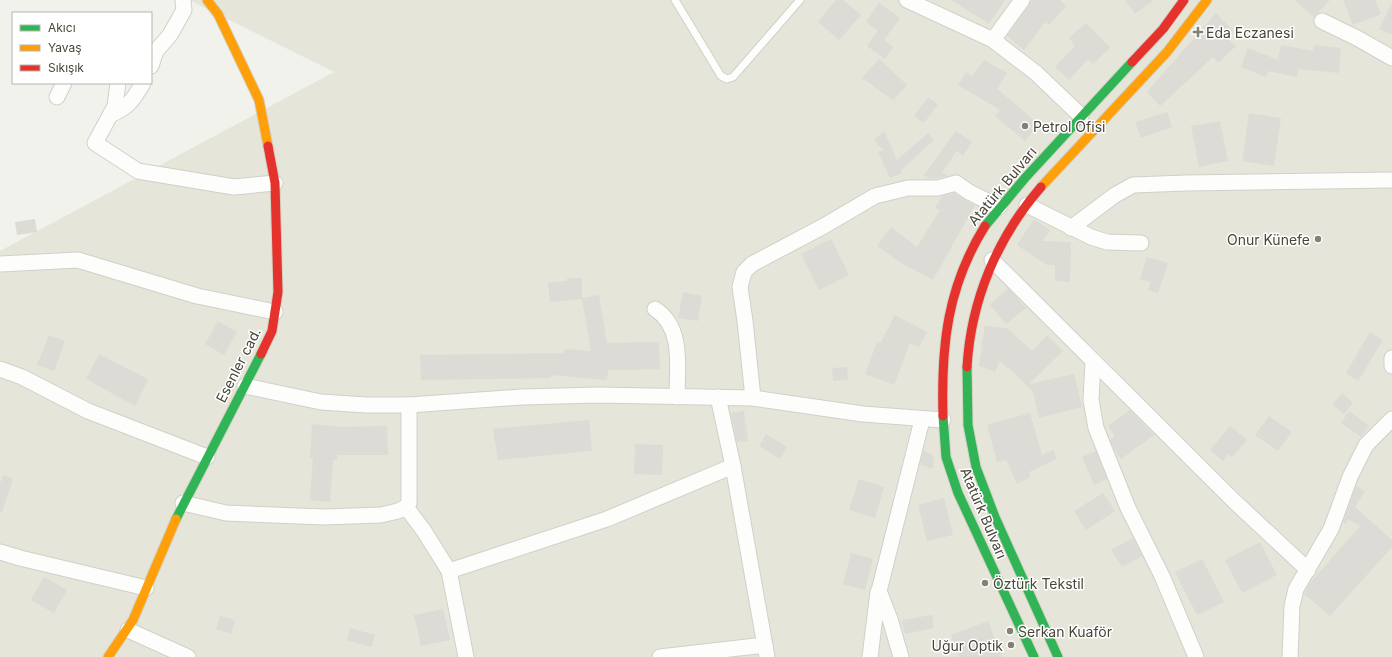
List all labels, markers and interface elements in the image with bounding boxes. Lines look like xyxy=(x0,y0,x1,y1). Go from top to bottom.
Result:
legend xyxy=(12,12,152,84)
text: Akıcı xyxy=(48,20,76,35)
place label: Eda Eczanesi xyxy=(1206,24,1294,41)
marker: Eda Eczanesi xyxy=(1193,27,1203,37)
text: Yavaş xyxy=(48,40,82,55)
text: Sıkışık xyxy=(48,60,84,75)
place label: Petrol Ofisi xyxy=(1033,118,1105,135)
marker: Petrol Ofisi xyxy=(1020,121,1030,131)
street label: Atatürk Bulvarı xyxy=(964,143,1040,229)
place label: Onur Künefe xyxy=(1227,231,1310,248)
marker: Onur Künefe xyxy=(1313,234,1323,244)
street label: Esenler cad. xyxy=(212,325,264,405)
street label: Atatürk Bulvarı xyxy=(957,465,1011,561)
place label: Öztürk Tekstil xyxy=(993,575,1084,592)
marker: Öztürk Tekstil xyxy=(980,578,990,588)
place label: Serkan Kuaför xyxy=(1018,623,1112,640)
marker: Serkan Kuaför xyxy=(1005,626,1015,636)
place label: Uğur Optik xyxy=(932,637,1003,654)
marker: Uğur Optik xyxy=(1006,640,1016,650)

